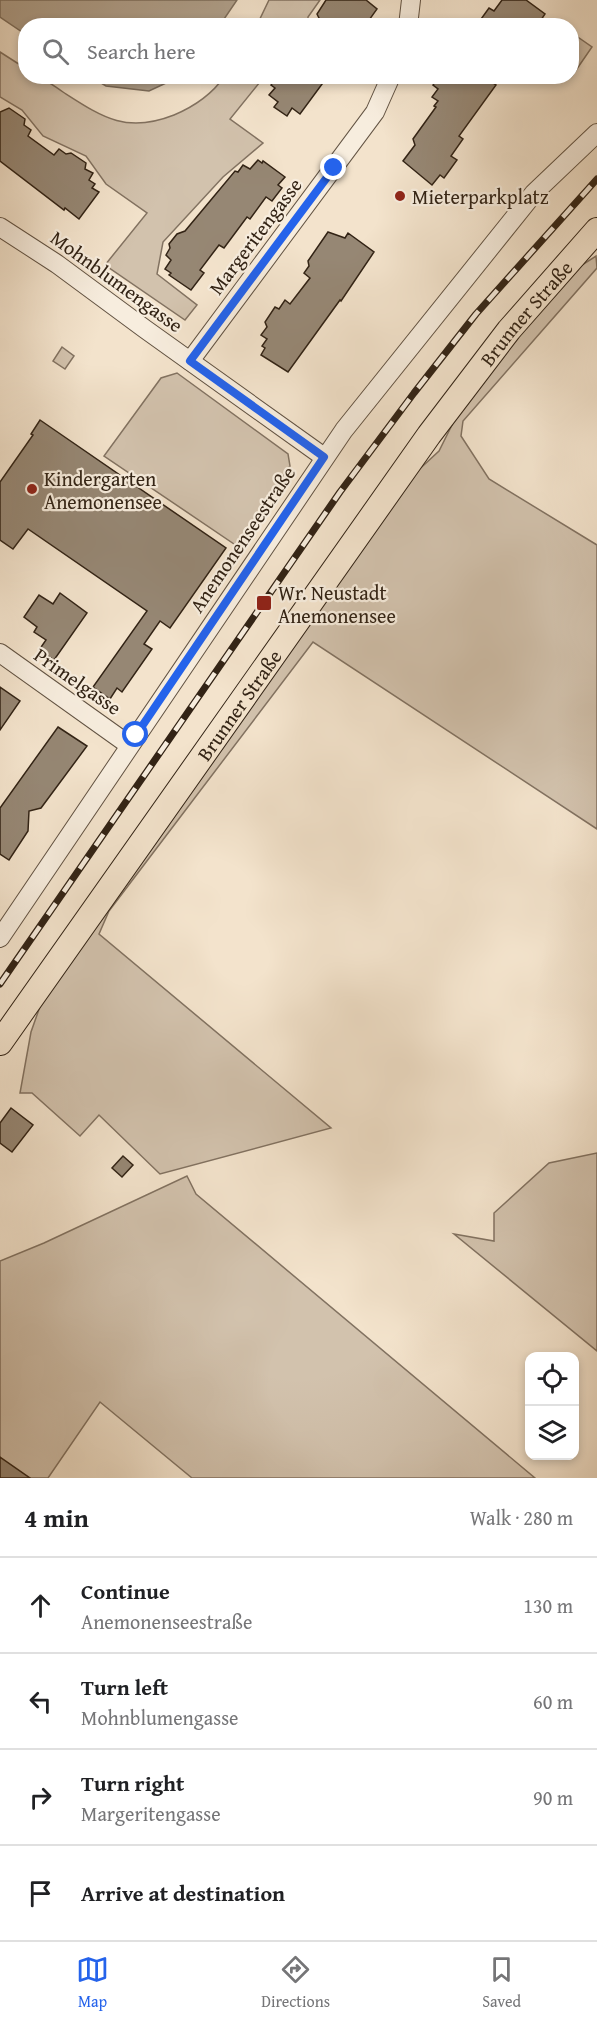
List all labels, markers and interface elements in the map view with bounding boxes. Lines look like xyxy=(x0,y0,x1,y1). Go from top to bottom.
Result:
search box xyxy=(18,18,579,84)
icon: search xyxy=(39,35,72,68)
text: Search here xyxy=(87,35,196,67)
route end xyxy=(320,154,346,180)
street label: Margeritengasse xyxy=(201,172,309,300)
place label: Mieterparkplatz xyxy=(412,182,549,211)
marker: Mieterparkplatz xyxy=(393,189,407,203)
street label: Mohnblumengasse xyxy=(45,223,189,339)
street label: Brunner Straße xyxy=(472,254,579,372)
street label: Anemonenseestraße xyxy=(182,460,302,618)
place label: Kindergarten Anemonensee xyxy=(44,464,162,516)
marker: Kindergarten Anemonensee xyxy=(25,482,39,496)
place label: Wr. Neustadt Anemonensee xyxy=(278,578,396,630)
marker: Wr. Neustadt Anemonensee xyxy=(255,594,273,612)
street label: Primelgasse xyxy=(28,640,128,722)
street label: Brunner Straße xyxy=(189,643,288,766)
route start xyxy=(122,721,148,747)
map controls xyxy=(525,1352,579,1460)
button: locate xyxy=(525,1352,579,1406)
button: layers xyxy=(525,1406,579,1460)
text: 4 min xyxy=(24,1498,89,1537)
text: Walk · 280 m xyxy=(470,1503,573,1532)
text: Continue xyxy=(81,1575,170,1607)
icon: ahead xyxy=(24,1589,57,1622)
text: 130 m xyxy=(523,1591,573,1620)
text: Anemonenseestraße xyxy=(81,1607,252,1636)
text: Turn left xyxy=(81,1671,168,1703)
icon: left xyxy=(24,1685,57,1718)
text: 60 m xyxy=(533,1687,573,1716)
text: Mohnblumengasse xyxy=(81,1703,238,1732)
text: Turn right xyxy=(81,1767,184,1799)
icon: right xyxy=(24,1781,57,1814)
text: 90 m xyxy=(533,1783,573,1812)
text: Margeritengasse xyxy=(81,1799,221,1828)
icon: arrive xyxy=(24,1877,57,1910)
text: Arrive at destination xyxy=(81,1877,285,1909)
tab: Map xyxy=(76,1953,109,2013)
tab: Directions xyxy=(261,1953,330,2013)
tab: Saved xyxy=(482,1953,521,2013)

